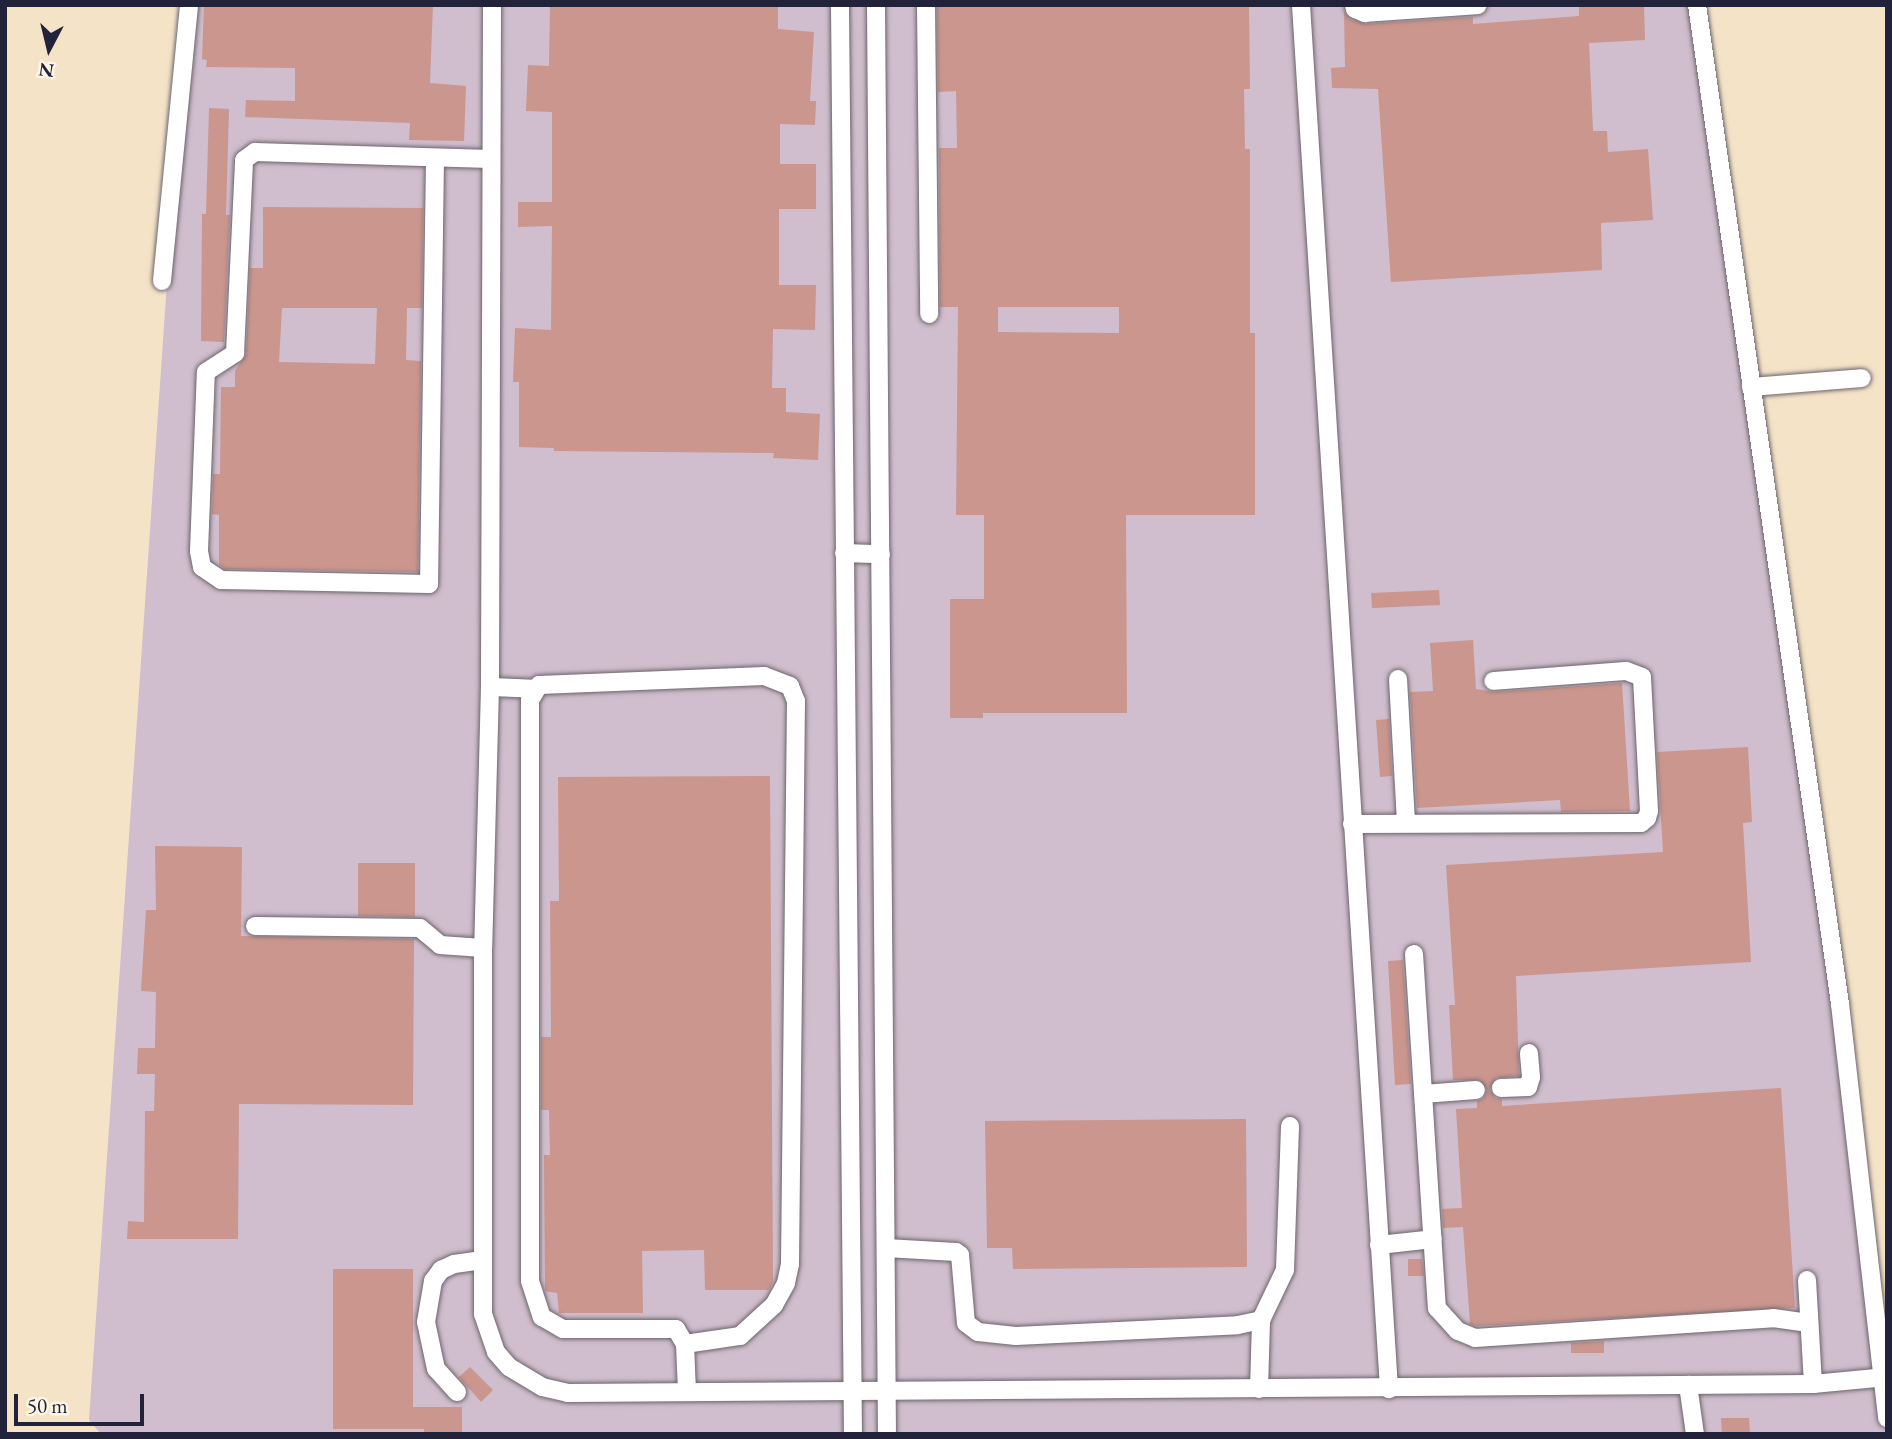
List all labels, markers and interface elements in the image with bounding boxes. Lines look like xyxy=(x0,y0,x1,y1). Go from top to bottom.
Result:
north arrow xyxy=(14,14,84,84)
text: N xyxy=(37,57,56,84)
scale bar xyxy=(18,1380,147,1424)
text: 50 m xyxy=(27,1392,68,1419)

